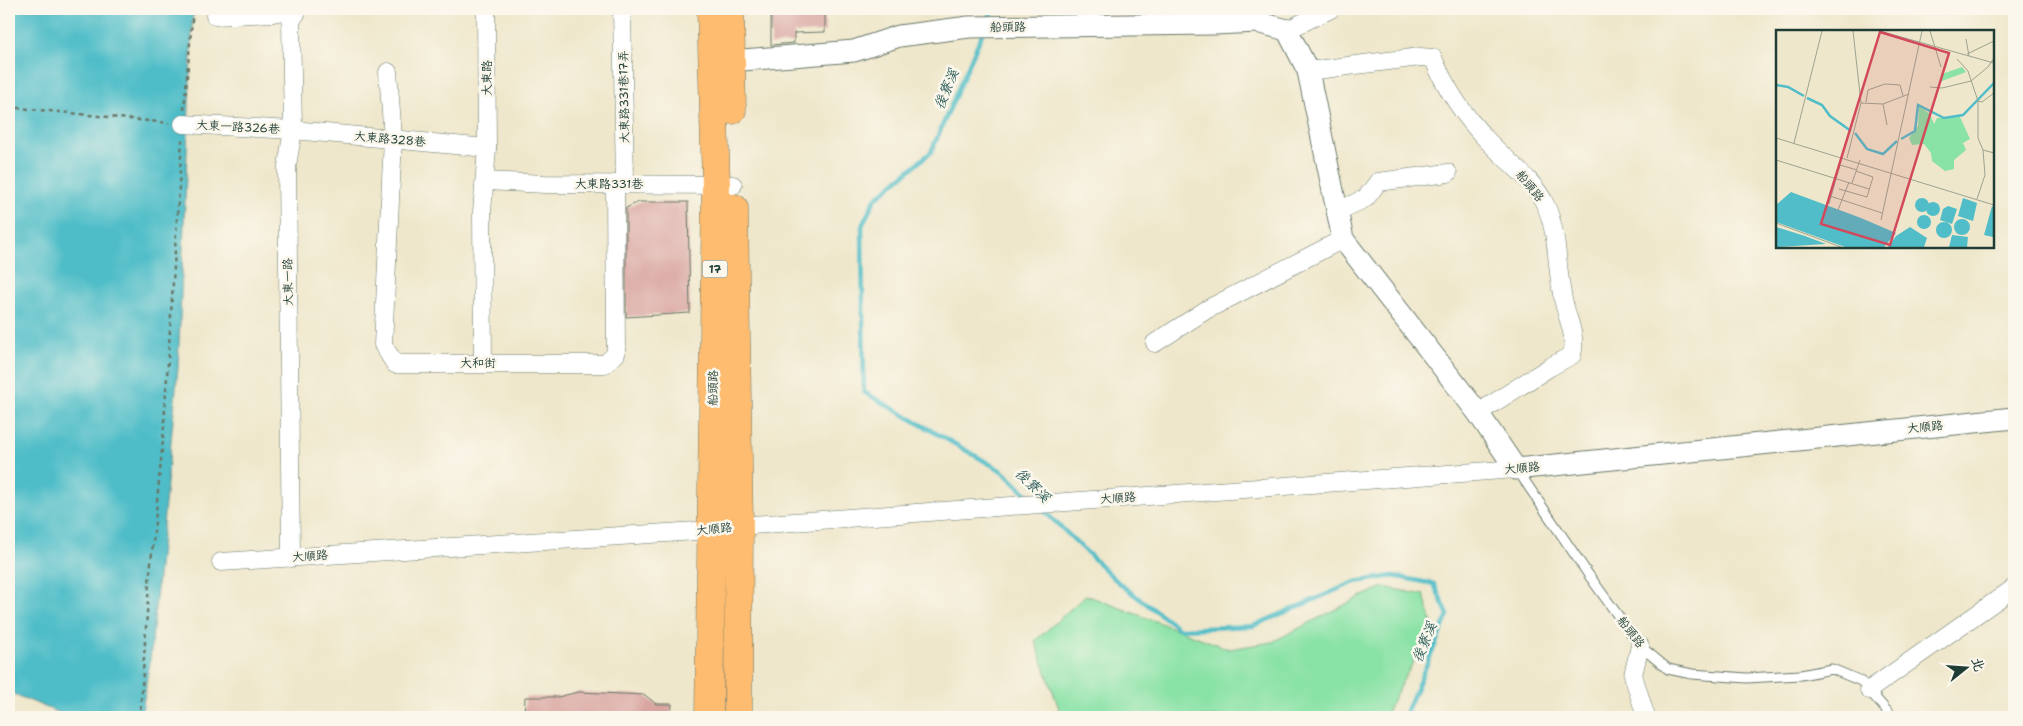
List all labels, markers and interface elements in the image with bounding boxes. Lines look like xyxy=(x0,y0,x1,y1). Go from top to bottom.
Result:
street label: 船頭路 xyxy=(990,19,1026,35)
inset map xyxy=(1776,30,1993,248)
street label: 大東路331巷17弄 xyxy=(615,50,633,144)
street label: 大東路 xyxy=(479,60,495,96)
water label: 後寮溪 xyxy=(930,65,963,112)
street label: 大東一路326巷 xyxy=(196,117,280,137)
street label: 大東路328巷 xyxy=(353,128,427,150)
street label: 船頭路 xyxy=(1512,167,1548,205)
street label: 大東路331巷 xyxy=(575,176,643,192)
street label: 大東一路 xyxy=(280,258,296,306)
road number: 17 xyxy=(702,260,728,278)
street label: 大和街 xyxy=(460,355,496,371)
street label: 船頭路 xyxy=(705,370,721,406)
street label: 大順路 xyxy=(1906,417,1944,437)
street label: 大順路 xyxy=(1503,458,1541,478)
water label: 後寮溪 xyxy=(1012,464,1055,507)
street label: 大順路 xyxy=(1099,489,1137,507)
street label: 大順路 xyxy=(695,519,733,539)
street label: 大順路 xyxy=(291,547,329,565)
street label: 船頭路 xyxy=(1614,613,1648,651)
water label: 後寮溪 xyxy=(1408,618,1441,665)
north arrow xyxy=(1940,644,1990,694)
text: 北 xyxy=(1968,655,1989,674)

